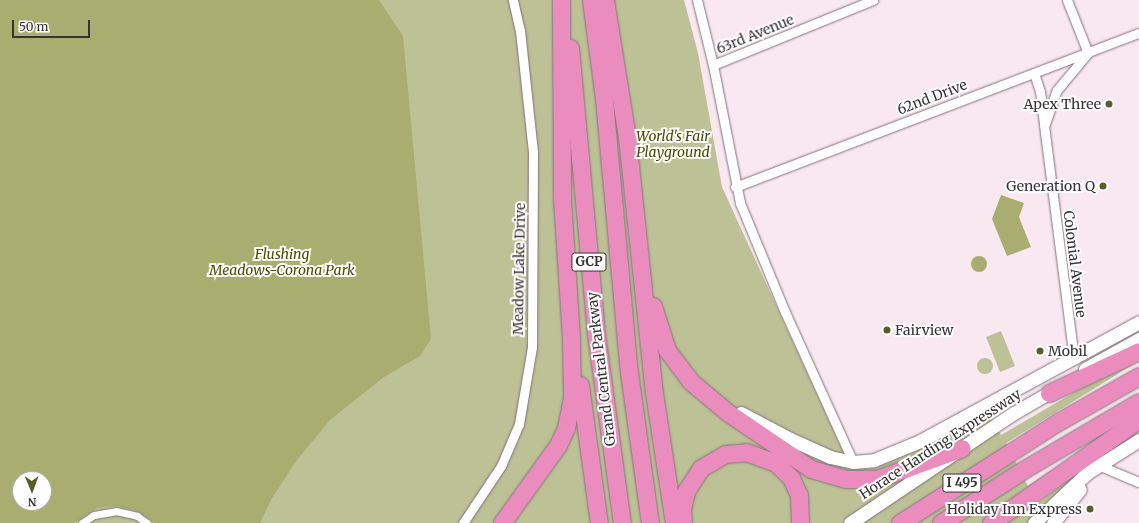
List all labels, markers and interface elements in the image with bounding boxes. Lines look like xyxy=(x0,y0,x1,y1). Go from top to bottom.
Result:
street label: 63rd Avenue xyxy=(714,11,796,57)
scale bar xyxy=(14,12,92,38)
text: 50 m xyxy=(19,19,48,34)
street label: 62nd Drive xyxy=(895,76,969,118)
place label: Apex Three xyxy=(1024,96,1101,112)
marker: Apex Three xyxy=(1104,99,1114,109)
park label: World's Fair Playground xyxy=(636,128,710,160)
place label: Generation Q xyxy=(1006,178,1095,194)
marker: Generation Q xyxy=(1098,181,1108,191)
street label: Meadow Lake Drive xyxy=(509,203,529,335)
street label: Colonial Avenue xyxy=(1060,210,1090,318)
park label: Flushing Meadows-Corona Park xyxy=(209,246,355,278)
road number: GCP xyxy=(571,251,607,273)
street label: Grand Central Parkway xyxy=(583,291,619,447)
place label: Fairview xyxy=(895,322,953,338)
marker: Fairview xyxy=(882,325,892,335)
place label: Mobil xyxy=(1048,343,1087,359)
marker: Mobil xyxy=(1035,346,1045,356)
street label: Horace Harding Expressway xyxy=(856,385,1024,503)
north arrow xyxy=(12,471,52,511)
road number: I 495 xyxy=(942,472,982,494)
text: N xyxy=(28,495,37,509)
place label: Holiday Inn Express xyxy=(947,501,1082,517)
marker: Holiday Inn Express xyxy=(1085,504,1095,514)

